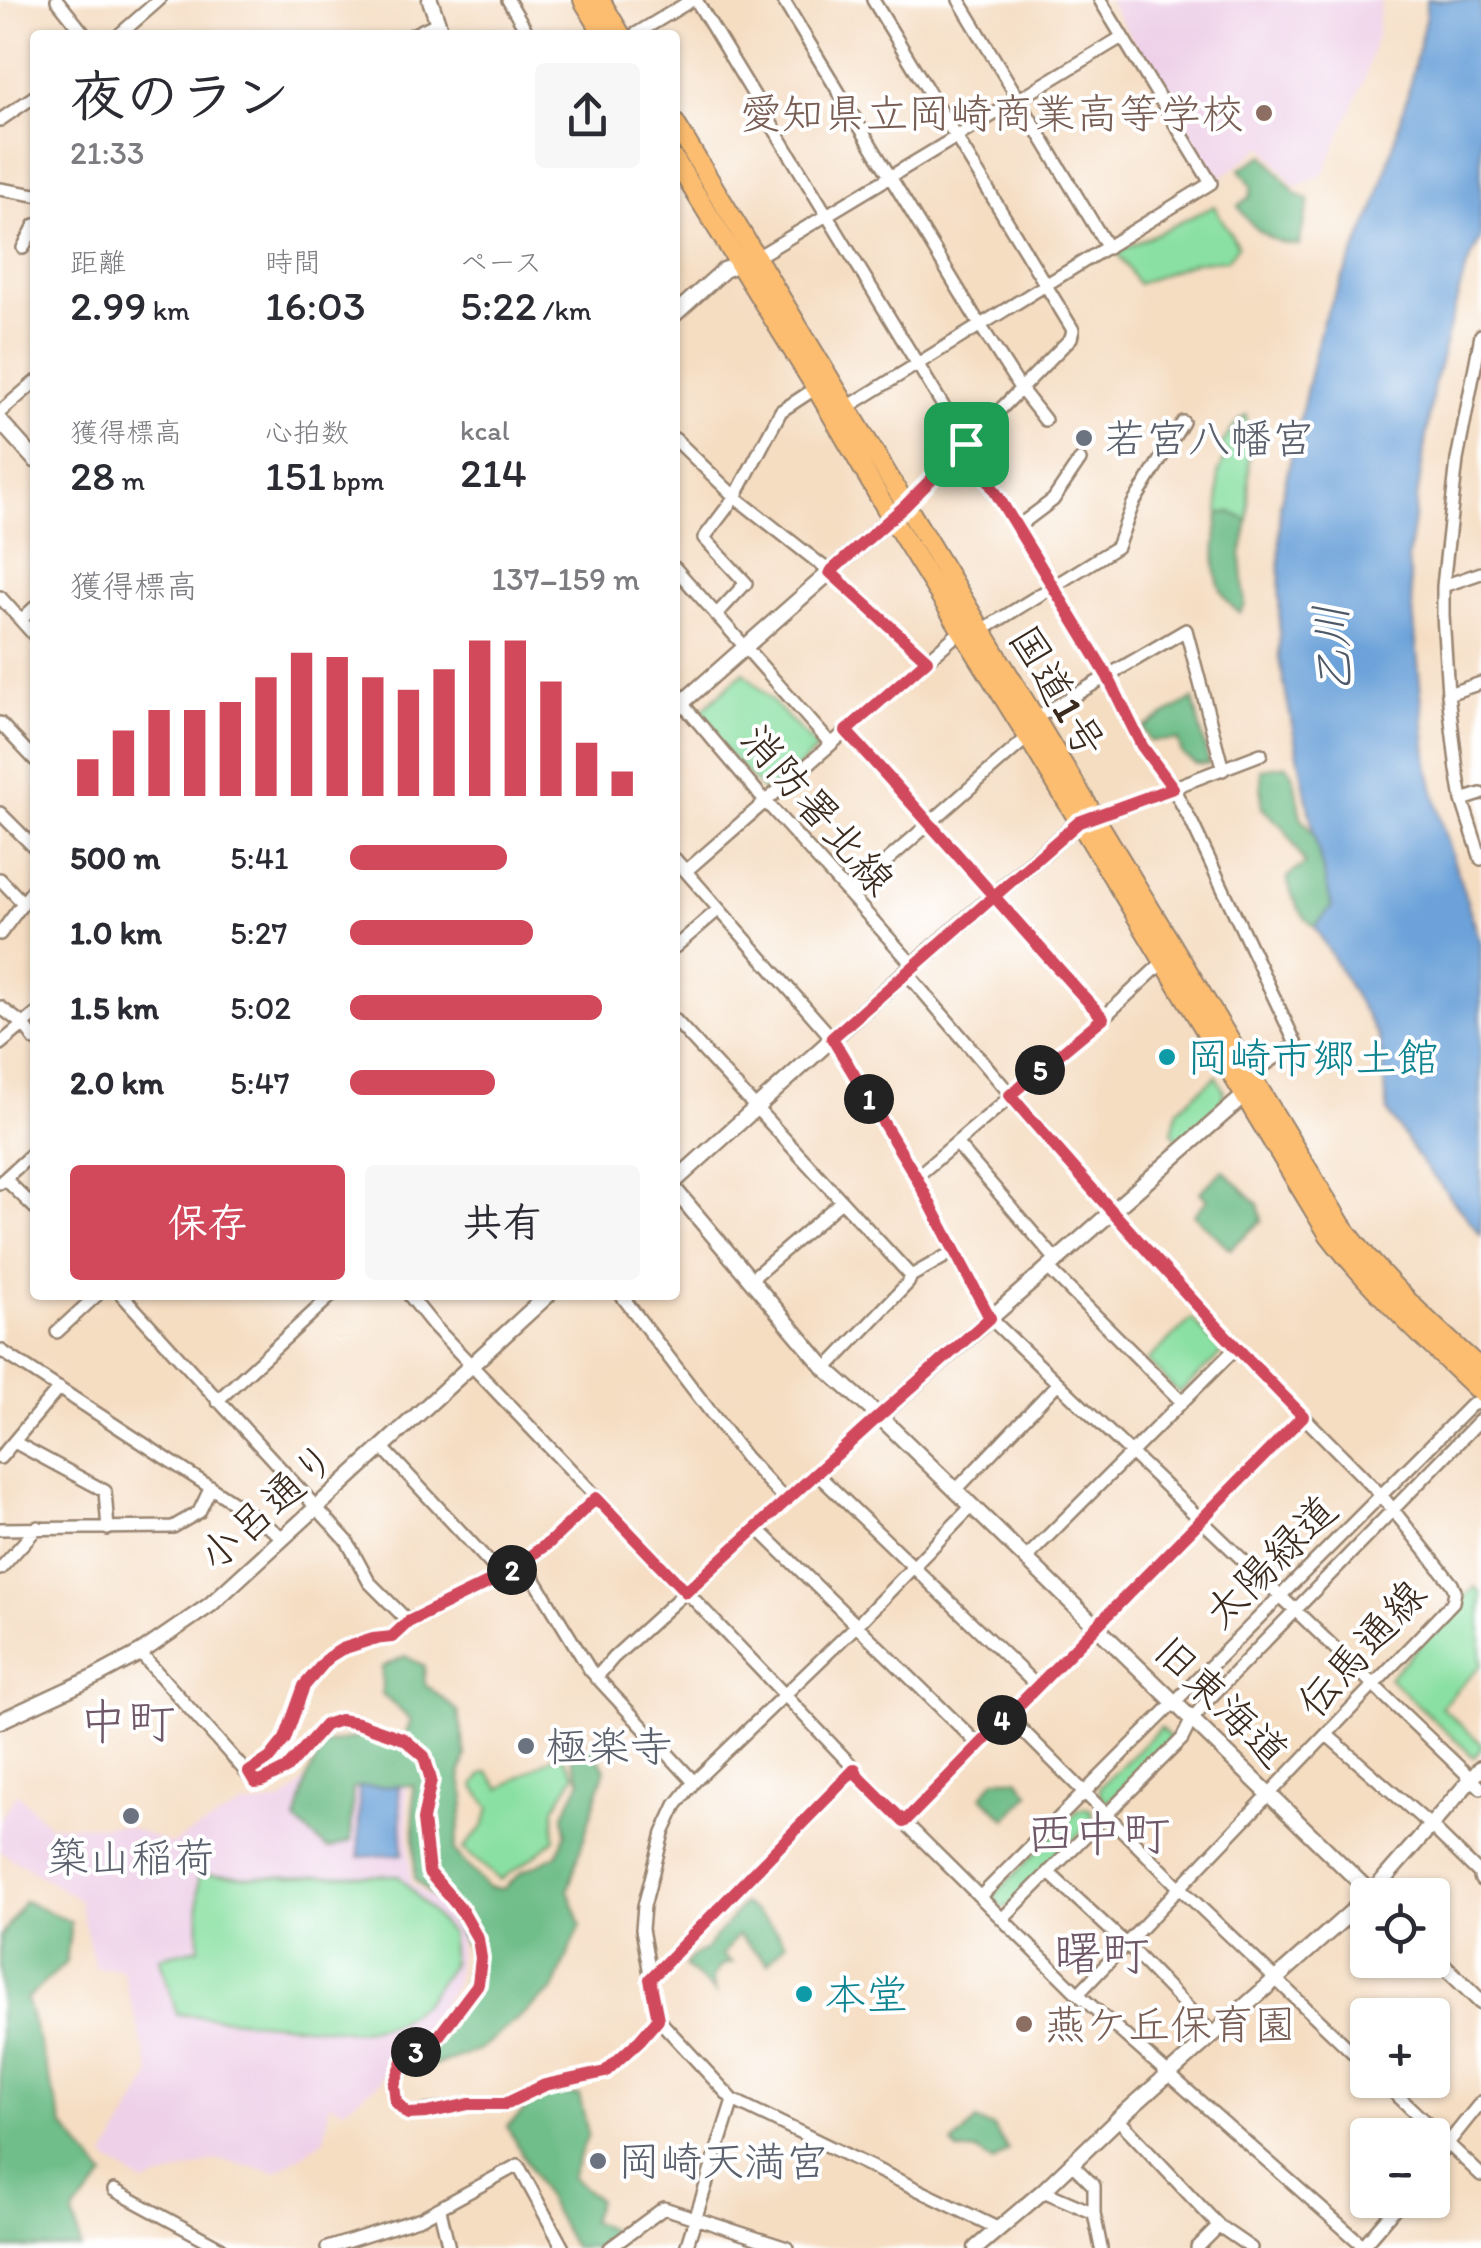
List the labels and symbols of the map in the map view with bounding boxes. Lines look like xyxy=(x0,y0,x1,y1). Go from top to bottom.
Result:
place label: 愛知県立岡崎商業高等学校 xyxy=(740,88,1244,139)
marker: 愛知県立岡崎商業高等学校 xyxy=(1253,102,1275,124)
pin xyxy=(924,402,1009,487)
place label: 若宮八幡宮 xyxy=(1104,413,1314,464)
marker: 若宮八幡宮 xyxy=(1073,427,1095,449)
water label: 乙川 xyxy=(1303,603,1361,695)
street label: 国道1号 xyxy=(998,616,1117,767)
street label: 消防署北線 xyxy=(729,713,906,905)
place label: 岡崎市郷土館 xyxy=(1187,1032,1439,1083)
pin: 5 xyxy=(1015,1045,1065,1095)
marker: 岡崎市郷土館 xyxy=(1156,1046,1178,1068)
pin: 1 xyxy=(844,1074,894,1124)
street label: 小呂通り xyxy=(188,1431,347,1582)
street label: 太陽緑道 xyxy=(1193,1484,1348,1639)
pin: 2 xyxy=(487,1545,537,1595)
street label: 伝馬通線 xyxy=(1286,1569,1437,1728)
street label: 旧東海道 xyxy=(1144,1625,1300,1778)
district label: 中町 xyxy=(79,1692,175,1750)
pin: 4 xyxy=(977,1695,1027,1745)
place label: 極楽寺 xyxy=(546,1721,672,1772)
marker: 極楽寺 xyxy=(515,1735,537,1757)
district label: 西中町 xyxy=(1026,1804,1170,1862)
marker: 築山稲荷 xyxy=(120,1805,142,1827)
place label: 築山稲荷 xyxy=(47,1832,215,1883)
district label: 曙町 xyxy=(1053,1924,1149,1982)
place label: 本堂 xyxy=(824,1969,908,2020)
marker: 本堂 xyxy=(793,1983,815,2005)
place label: 燕ケ丘保育園 xyxy=(1044,1999,1296,2050)
marker: 燕ケ丘保育園 xyxy=(1013,2013,1035,2035)
pin: 3 xyxy=(391,2027,441,2077)
place label: 岡崎天満宮 xyxy=(618,2136,828,2187)
marker: 岡崎天満宮 xyxy=(587,2150,609,2172)

